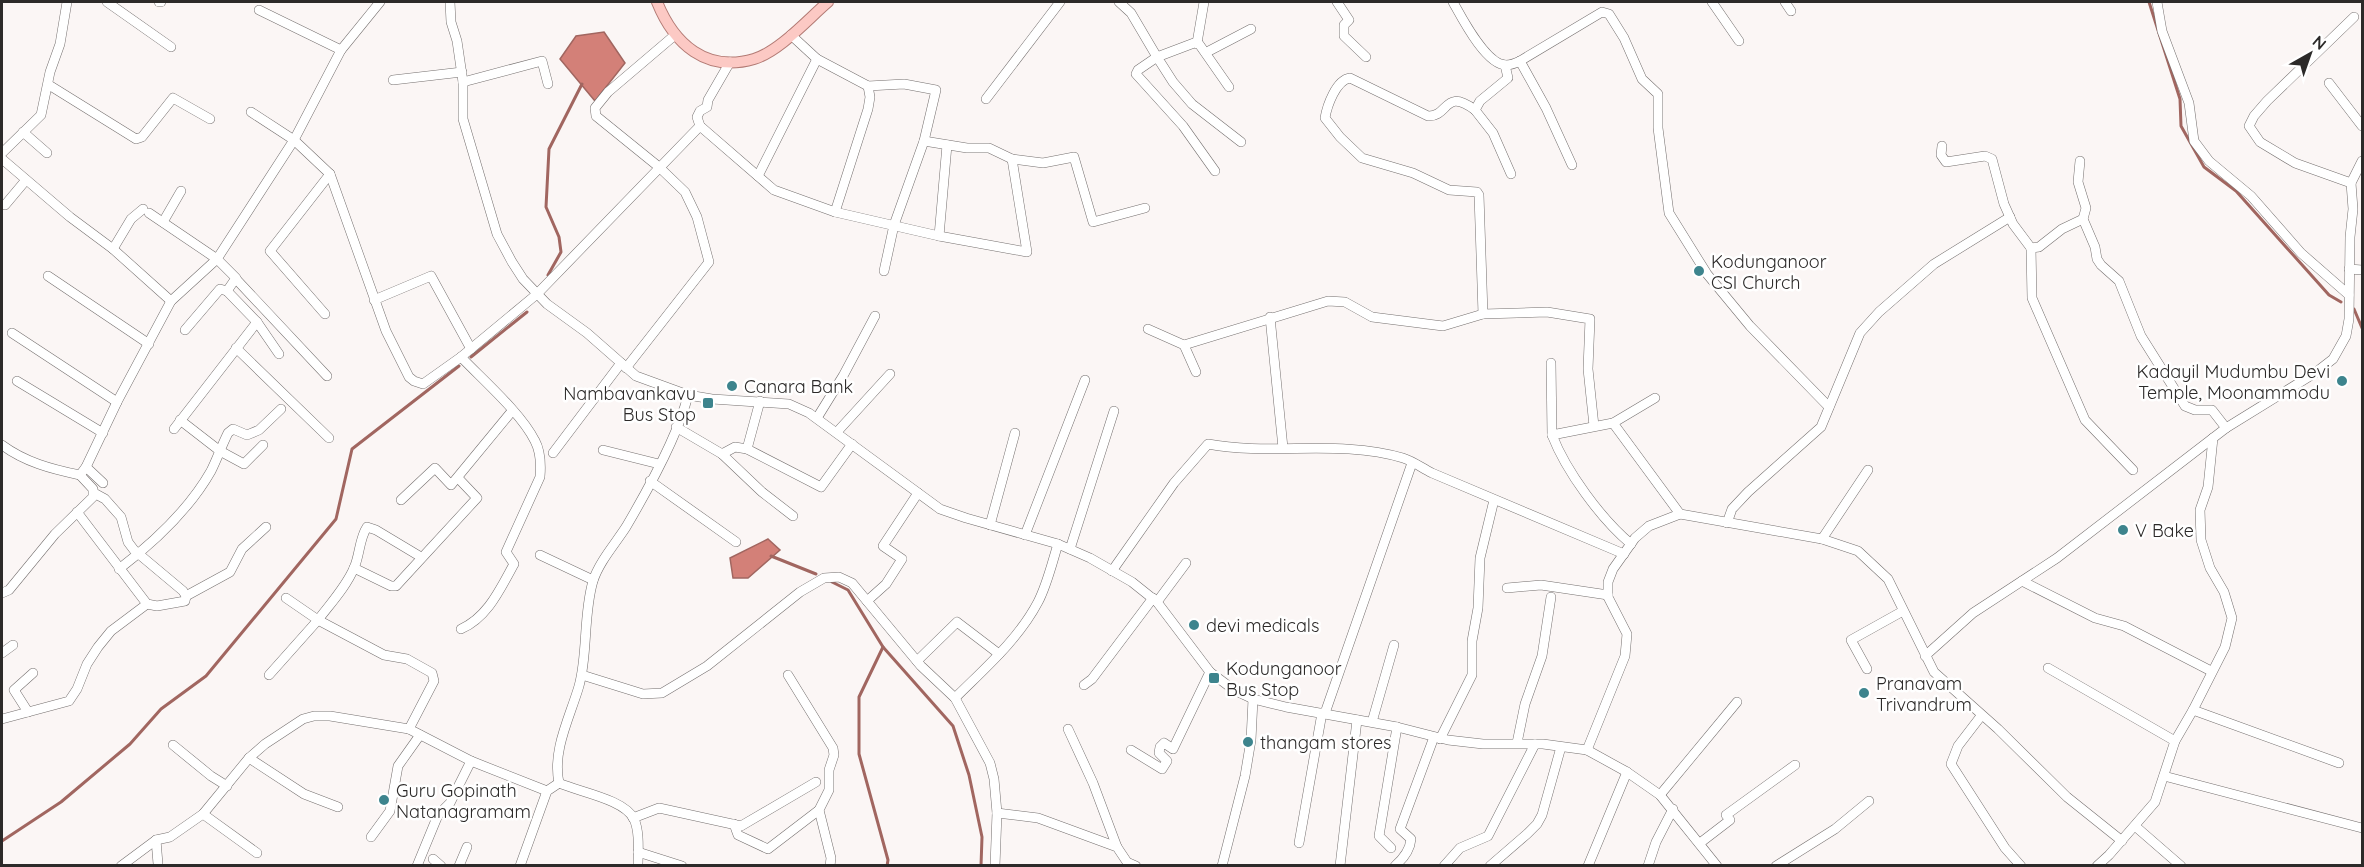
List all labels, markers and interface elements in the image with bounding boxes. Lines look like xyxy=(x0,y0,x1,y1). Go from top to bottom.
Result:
north arrow xyxy=(2280,24,2340,84)
text: N xyxy=(2309,31,2331,54)
place label: Kodunganoor CSI Church xyxy=(1711,250,1827,294)
marker: Kodunganoor CSI Church xyxy=(1692,264,1706,278)
place label: Kadayil Mudumbu Devi Temple, Moonammodu xyxy=(2136,360,2330,404)
marker: Kadayil Mudumbu Devi Temple, Moonammodu xyxy=(2335,374,2349,388)
place label: Canara Bank xyxy=(744,375,853,398)
marker: Canara Bank xyxy=(725,379,739,393)
place label: Nambavankavu Bus Stop xyxy=(563,382,696,426)
marker: Nambavankavu Bus Stop xyxy=(701,396,715,410)
place label: V Bake xyxy=(2135,519,2194,542)
marker: V Bake xyxy=(2116,523,2130,537)
place label: devi medicals xyxy=(1206,614,1319,637)
marker: devi medicals xyxy=(1187,618,1201,632)
place label: Kodunganoor Bus Stop xyxy=(1226,657,1342,701)
marker: Kodunganoor Bus Stop xyxy=(1207,671,1221,685)
place label: Pranavam Trivandrum xyxy=(1876,672,1972,716)
marker: Pranavam Trivandrum xyxy=(1857,686,1871,700)
place label: thangam stores xyxy=(1260,731,1392,754)
marker: thangam stores xyxy=(1241,735,1255,749)
place label: Guru Gopinath Natanagramam xyxy=(396,779,531,823)
marker: Guru Gopinath Natanagramam xyxy=(377,793,391,807)

